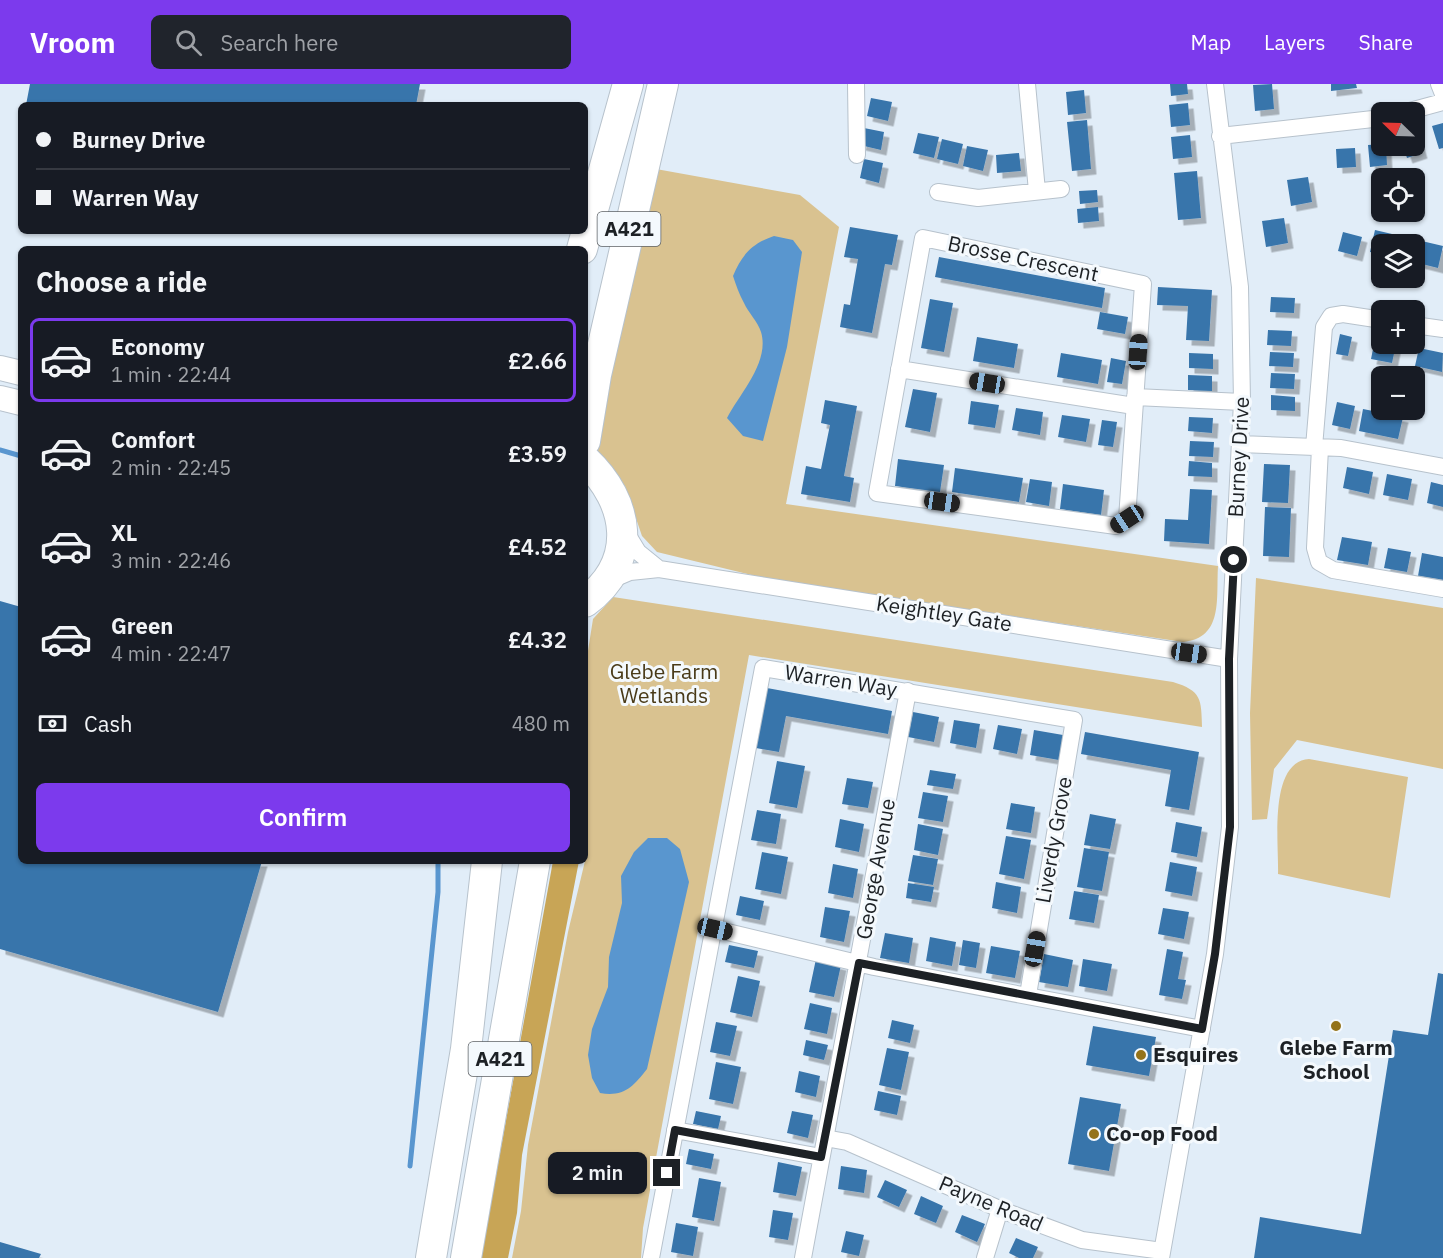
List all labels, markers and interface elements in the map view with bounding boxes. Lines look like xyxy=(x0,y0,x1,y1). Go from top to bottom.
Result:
search box xyxy=(151,15,571,69)
text: Vroom xyxy=(30,24,115,61)
icon: search xyxy=(172,26,205,59)
text: Search here xyxy=(220,28,338,57)
text: Map xyxy=(1191,28,1231,56)
text: Layers xyxy=(1264,28,1326,56)
text: Share xyxy=(1359,28,1413,56)
north arrow xyxy=(1371,102,1425,156)
map controls xyxy=(1371,102,1425,420)
text: Burney Drive xyxy=(72,125,205,154)
button: locate xyxy=(1371,168,1425,222)
text: Warren Way xyxy=(72,183,198,212)
road number: A421 xyxy=(598,212,660,246)
street label: Brosse Crescent xyxy=(945,228,1101,288)
button: layers xyxy=(1371,234,1425,288)
text: Choose a ride xyxy=(36,264,207,299)
button: + xyxy=(1371,300,1425,354)
text: Economy xyxy=(111,332,205,361)
icon: car xyxy=(39,333,93,387)
car xyxy=(1128,333,1148,371)
text: £2.66 xyxy=(508,346,567,375)
text: 1 min · 22:44 xyxy=(111,361,231,388)
button: − xyxy=(1371,366,1425,420)
car xyxy=(968,371,1006,395)
street label: Burney Drive xyxy=(1221,396,1255,518)
text: Comfort xyxy=(111,425,195,454)
icon: car xyxy=(39,426,93,480)
text: £3.59 xyxy=(508,439,567,468)
text: 2 min · 22:45 xyxy=(111,454,231,481)
car xyxy=(923,491,961,513)
car xyxy=(1107,502,1147,536)
text: XL xyxy=(111,518,137,547)
icon: car xyxy=(39,519,93,573)
text: £4.52 xyxy=(508,532,567,561)
route start xyxy=(1220,546,1247,573)
text: 3 min · 22:46 xyxy=(111,547,231,574)
street label: Keightley Gate xyxy=(874,588,1014,638)
text: Green xyxy=(111,611,173,640)
icon: car xyxy=(39,612,93,666)
text: £4.32 xyxy=(508,625,567,654)
text: 4 min · 22:47 xyxy=(111,640,231,667)
car xyxy=(1170,642,1208,664)
park label: Glebe Farm Wetlands xyxy=(610,657,718,709)
street label: Warren Way xyxy=(783,657,900,703)
icon: cash xyxy=(36,707,69,740)
text: Cash xyxy=(84,709,133,738)
text: 480 m xyxy=(512,710,570,737)
street label: Liverdy Grove xyxy=(1028,774,1078,905)
button: Confirm xyxy=(36,783,570,852)
street label: George Avenue xyxy=(849,796,901,942)
car xyxy=(695,916,735,942)
car xyxy=(1023,930,1047,968)
marker: Glebe Farm School xyxy=(1329,1019,1343,1033)
place label: Glebe Farm School xyxy=(1279,1033,1393,1085)
place label: Esquires xyxy=(1153,1040,1238,1068)
road number: A421 xyxy=(468,1042,532,1076)
marker: Esquires xyxy=(1134,1048,1148,1062)
place label: Co-op Food xyxy=(1106,1119,1218,1147)
marker: Co-op Food xyxy=(1087,1127,1101,1141)
callout: 2 min xyxy=(547,1152,646,1194)
text: 2 min xyxy=(572,1159,623,1186)
route end xyxy=(653,1159,680,1186)
street label: Payne Road xyxy=(935,1169,1048,1238)

